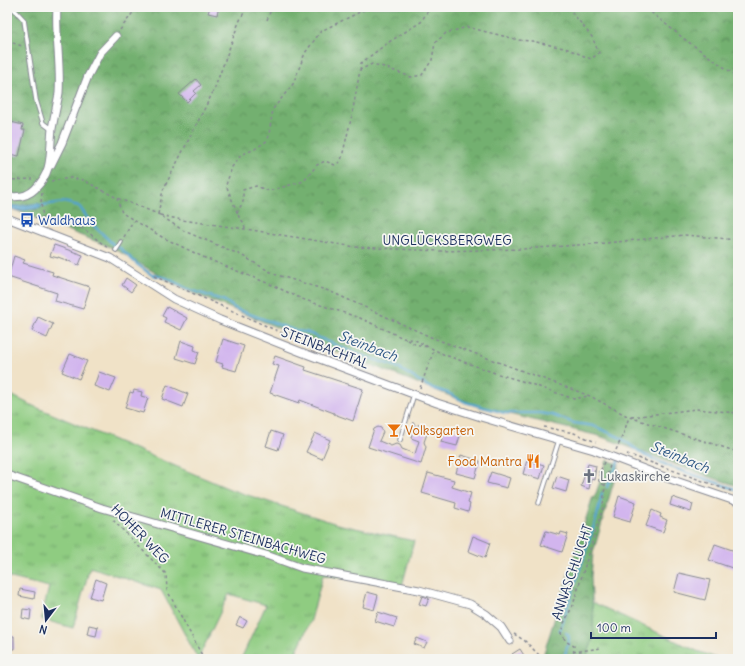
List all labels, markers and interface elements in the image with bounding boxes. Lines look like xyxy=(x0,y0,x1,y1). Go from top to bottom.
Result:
bus stop icon: Waldhaus xyxy=(19,212,35,228)
place label: Waldhaus xyxy=(38,212,96,229)
street label: UNGLÜCKSBERGWEG xyxy=(382,231,512,249)
street label: STEINBACHTAL xyxy=(279,323,371,373)
water label: Steinbach xyxy=(336,327,401,366)
bar icon: Volksgarten xyxy=(386,422,402,438)
place label: Volksgarten xyxy=(405,422,475,439)
water label: Steinbach xyxy=(648,437,713,477)
place label: Food Mantra xyxy=(448,453,522,470)
restaurant icon: Food Mantra xyxy=(525,453,541,469)
church icon: Lukaskirche xyxy=(581,468,597,484)
place label: Lukaskirche xyxy=(600,468,670,485)
street label: HOHER WEG xyxy=(107,501,173,567)
street label: MITTLERER STEINBACHWEG xyxy=(158,504,328,568)
street label: ANNASCHLUCHT xyxy=(548,522,596,622)
north arrow xyxy=(26,600,66,640)
scale bar xyxy=(591,614,716,640)
text: 100 m xyxy=(597,620,631,635)
text: N xyxy=(38,622,49,637)

